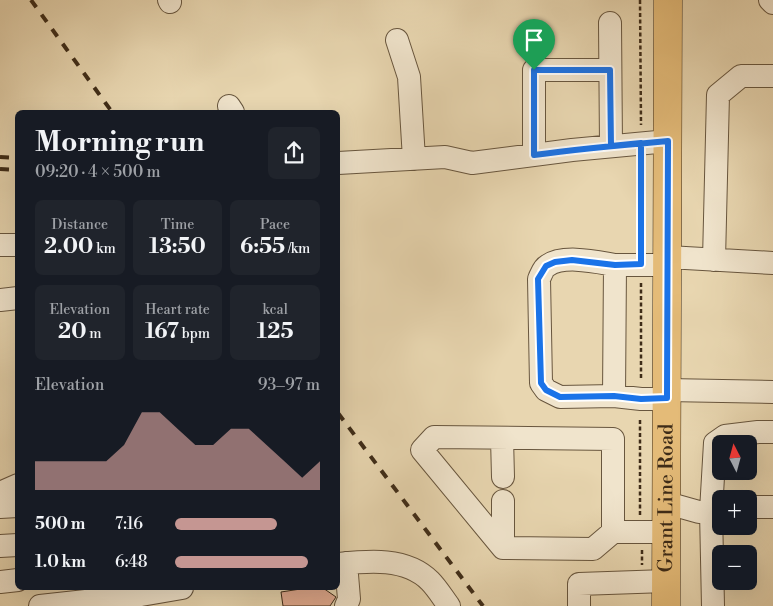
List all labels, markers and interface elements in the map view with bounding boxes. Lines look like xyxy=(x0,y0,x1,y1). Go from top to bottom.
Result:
pin xyxy=(513,19,555,70)
icon: arrive xyxy=(520,26,548,54)
text: Morning run xyxy=(35,125,204,160)
button: share xyxy=(268,127,320,179)
text: 09:20 · 4 × 500 m xyxy=(35,162,161,182)
text: Distance xyxy=(52,216,108,234)
text: Time xyxy=(161,216,194,234)
text: Pace xyxy=(260,216,290,234)
text: 2.00 xyxy=(44,234,93,260)
text: 13:50 xyxy=(149,234,206,260)
text: 6:55 xyxy=(240,234,285,260)
text: km xyxy=(93,240,116,258)
text: /km xyxy=(285,240,310,258)
text: Elevation xyxy=(50,301,110,319)
text: Heart rate xyxy=(145,301,210,319)
text: kcal xyxy=(262,301,288,319)
text: 20 xyxy=(58,319,86,345)
text: 167 xyxy=(145,319,179,345)
text: 125 xyxy=(257,319,293,345)
text: m xyxy=(86,325,102,343)
text: bpm xyxy=(179,325,210,343)
text: Elevation xyxy=(35,375,104,395)
text: 93–97 m xyxy=(258,375,320,395)
street label: Grant Line Road xyxy=(654,423,679,573)
north arrow xyxy=(712,435,758,480)
map controls xyxy=(712,435,757,590)
button: + xyxy=(712,490,757,535)
text: 500 m xyxy=(35,514,85,534)
text: 7:16 xyxy=(115,514,143,534)
button: − xyxy=(712,545,757,590)
text: 1.0 km xyxy=(35,552,86,572)
text: 6:48 xyxy=(115,552,148,572)

